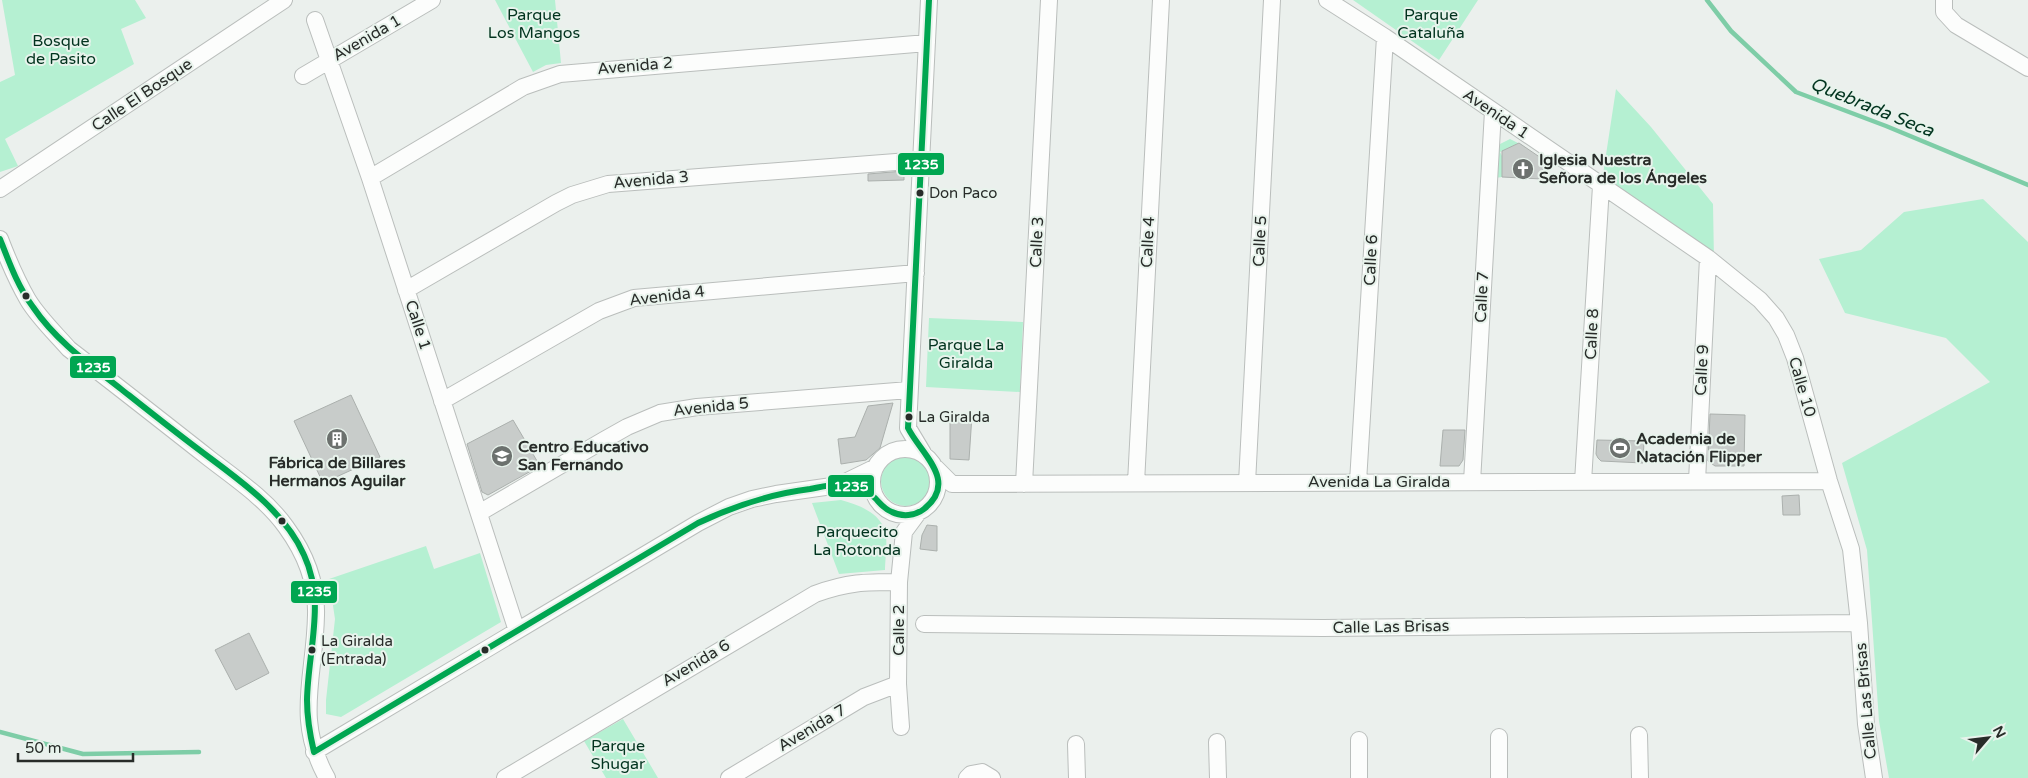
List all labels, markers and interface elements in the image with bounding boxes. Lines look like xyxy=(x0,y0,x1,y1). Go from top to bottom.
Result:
park label: Parque Los Mangos xyxy=(488,5,580,43)
park label: Parque Cataluña xyxy=(1397,5,1465,43)
street label: Avenida 1 xyxy=(329,10,405,66)
park label: Bosque de Pasito xyxy=(26,31,96,69)
street label: Avenida 2 xyxy=(596,53,674,79)
street label: Calle El Bosque xyxy=(88,54,196,136)
water label: Quebrada Seca xyxy=(1807,72,1938,142)
street label: Avenida 1 xyxy=(1459,85,1533,143)
place label: Iglesia Nuestra Señora de los Ángeles xyxy=(1539,150,1707,188)
line badge: 1235 xyxy=(897,152,945,176)
text: 1235 xyxy=(903,156,939,173)
church icon: Iglesia Nuestra Señora de los Ángeles xyxy=(1511,157,1535,181)
street label: Avenida 3 xyxy=(612,167,690,193)
place label: Don Paco xyxy=(929,184,997,202)
marker: Don Paco xyxy=(915,188,925,198)
street label: Calle 5 xyxy=(1249,215,1271,267)
street label: Calle 3 xyxy=(1026,216,1048,268)
street label: Calle 4 xyxy=(1137,216,1159,268)
street label: Calle 6 xyxy=(1360,234,1382,286)
street label: Calle 7 xyxy=(1471,271,1493,323)
street label: Avenida 4 xyxy=(628,281,706,311)
unlabelled marker xyxy=(21,291,31,301)
street label: Calle 1 xyxy=(401,297,435,353)
street label: Calle 8 xyxy=(1581,308,1603,360)
park label: Parque La Giralda xyxy=(928,335,1004,373)
street label: Calle 9 xyxy=(1691,344,1713,396)
line badge: 1235 xyxy=(69,355,117,379)
street label: Calle 10 xyxy=(1784,355,1820,419)
text: 1235 xyxy=(75,359,111,376)
street label: Avenida 5 xyxy=(672,393,750,421)
place label: La Giralda xyxy=(918,408,990,426)
marker: La Giralda xyxy=(904,412,914,422)
building icon: Fábrica de Billares Hermanos Aguilar xyxy=(325,427,349,451)
place label: Academia de Natación Flipper xyxy=(1636,429,1763,467)
sports icon: Academia de Natación Flipper xyxy=(1608,436,1632,460)
place label: Centro Educativo San Fernando xyxy=(518,437,649,475)
school or university icon: Centro Educativo San Fernando xyxy=(490,444,514,468)
place label: Fábrica de Billares Hermanos Aguilar xyxy=(268,453,406,491)
street label: Avenida La Giralda xyxy=(1308,472,1450,492)
line badge: 1235 xyxy=(827,474,875,498)
text: 1235 xyxy=(833,478,869,495)
unlabelled marker xyxy=(277,516,287,526)
park label: Parquecito La Rotonda xyxy=(813,522,901,560)
line badge: 1235 xyxy=(290,580,338,604)
text: 1235 xyxy=(296,583,332,600)
street label: Calle 2 xyxy=(889,604,909,656)
street label: Calle Las Brisas xyxy=(1332,616,1450,638)
place label: La Giralda (Entrada) xyxy=(321,632,393,668)
street label: Avenida 6 xyxy=(658,635,734,691)
street label: Calle Las Brisas xyxy=(1851,642,1881,760)
marker: La Giralda (Entrada) xyxy=(307,645,317,655)
unlabelled marker xyxy=(480,645,490,655)
street label: Avenida 7 xyxy=(774,700,850,756)
north arrow xyxy=(1963,713,2013,763)
text: N xyxy=(1989,723,2009,741)
scale bar xyxy=(18,730,132,762)
park label: Parque Shugar xyxy=(591,736,646,774)
text: 50 m xyxy=(25,739,62,757)

